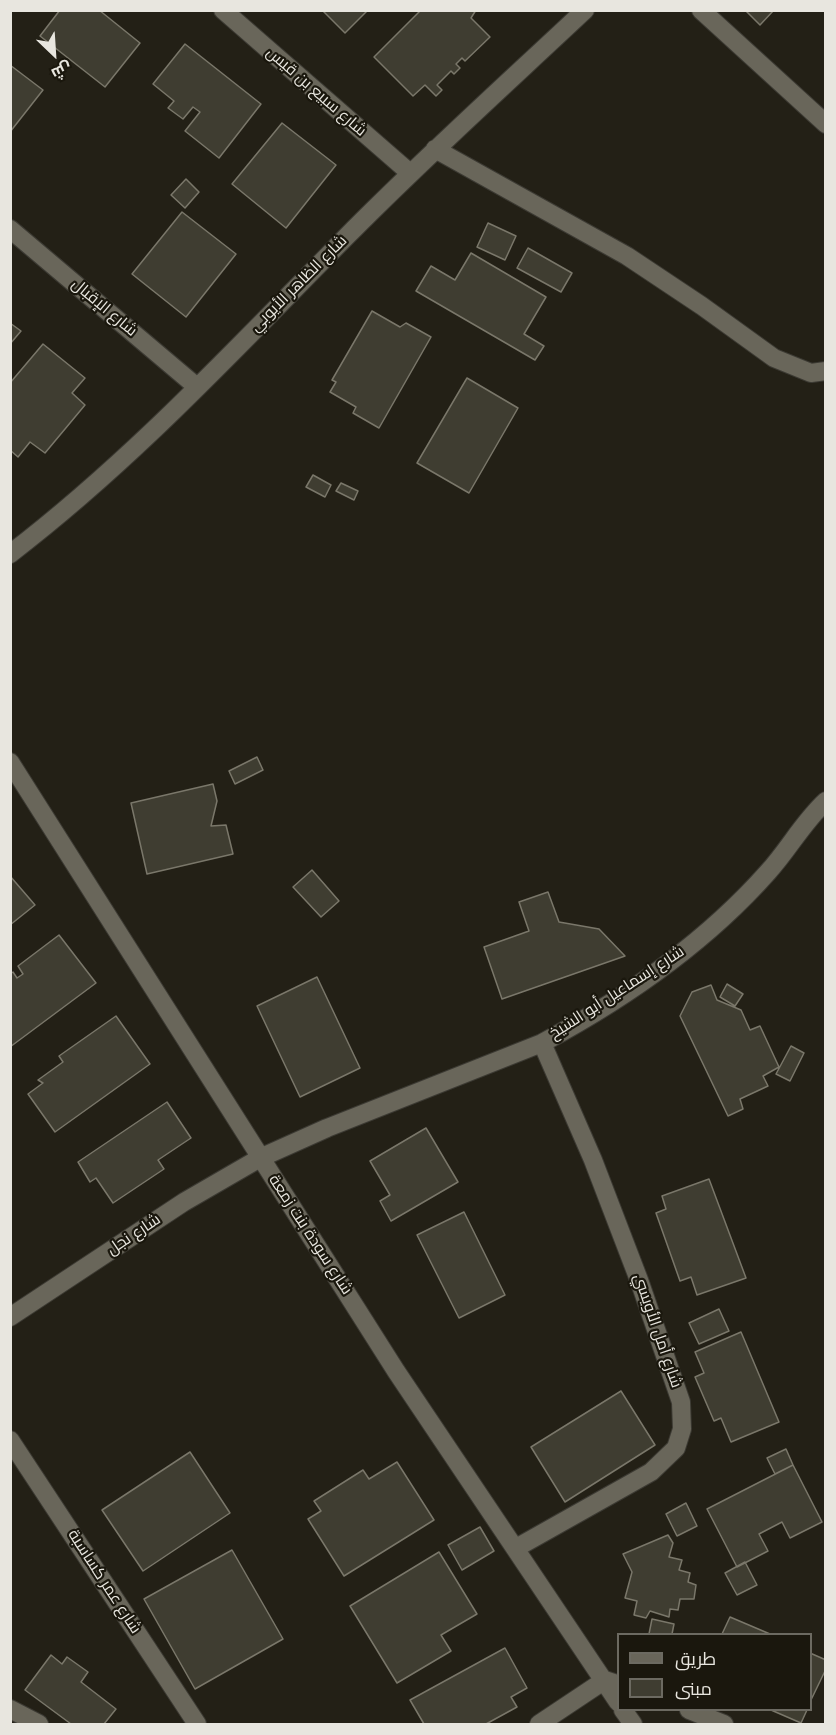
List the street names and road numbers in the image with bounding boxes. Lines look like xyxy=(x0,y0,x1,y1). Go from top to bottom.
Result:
street label: شارع سبيع بن قيس xyxy=(262,43,370,141)
street label: شارع الظاهر الأيوبي xyxy=(247,232,351,336)
street label: شارع الإقبال xyxy=(67,275,141,341)
street label: شارع إسماعيل أبو الشيخ xyxy=(546,942,688,1044)
street label: شارع سودة بنت زمعة xyxy=(264,1171,356,1299)
street label: شارع نجل xyxy=(104,1210,164,1260)
street label: شارع أمل الأويسي xyxy=(629,1272,685,1390)
street label: شارع عمر كساسبة xyxy=(63,1526,145,1638)

